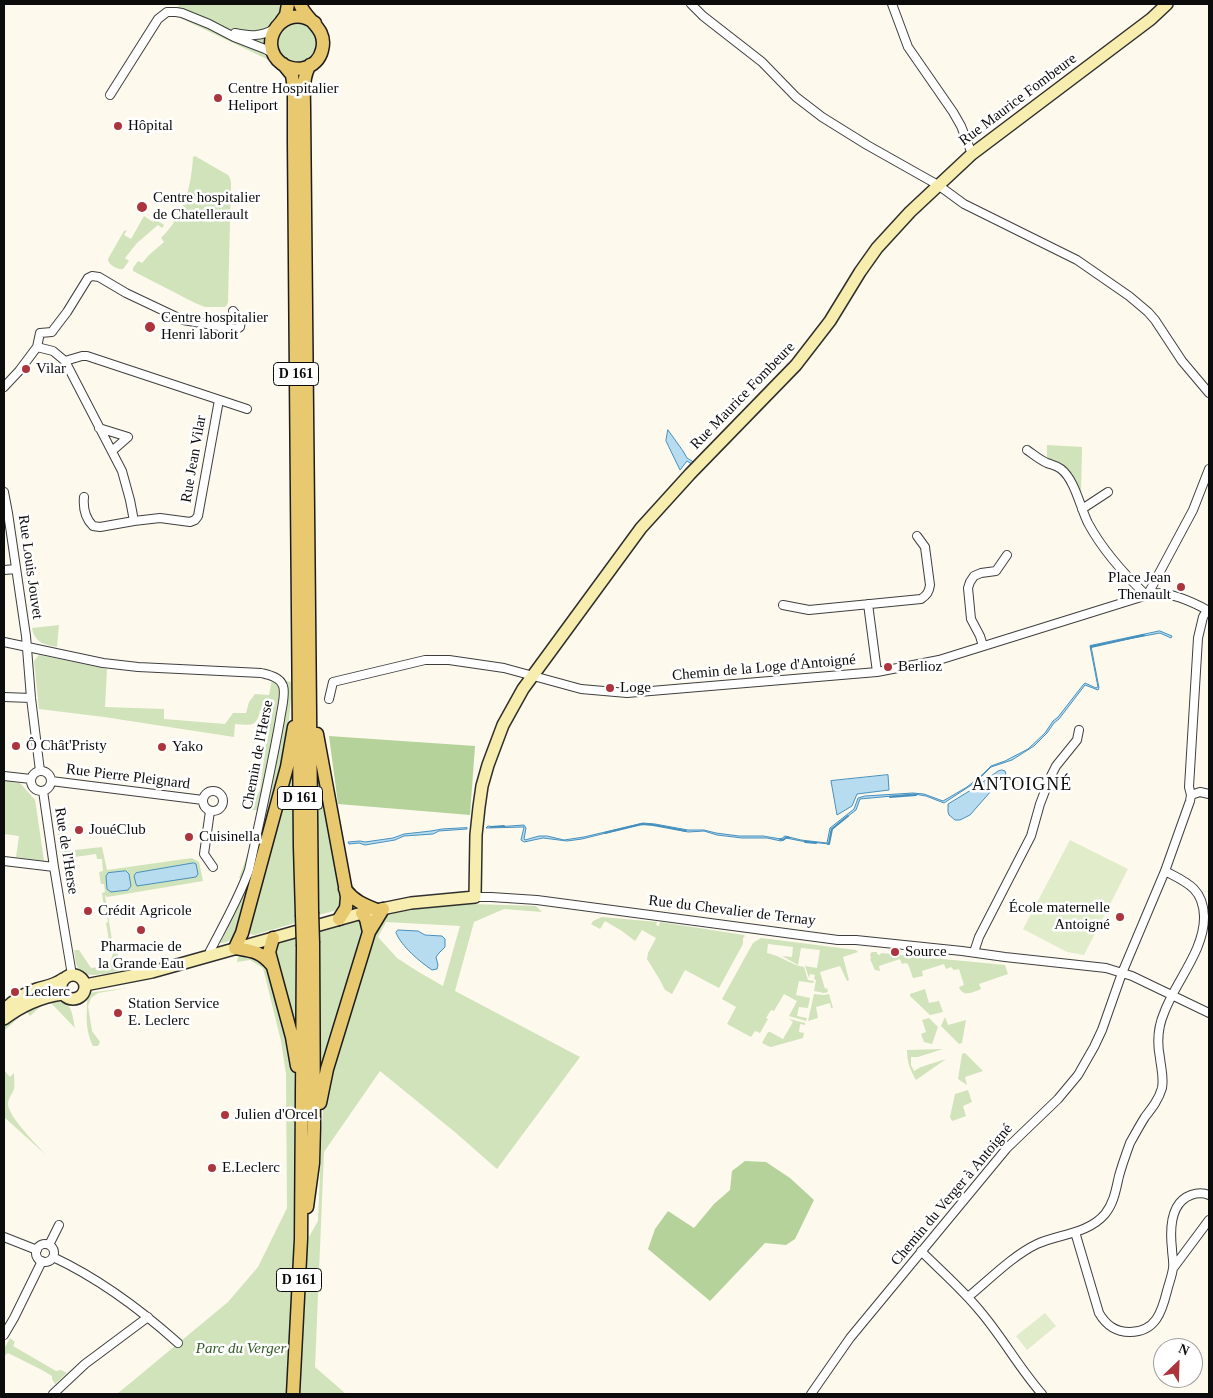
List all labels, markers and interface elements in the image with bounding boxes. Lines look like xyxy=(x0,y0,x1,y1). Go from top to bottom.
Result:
street label: Rue Maurice Fombeure xyxy=(956,50,1080,150)
place label: Centre Hospitalier Heliport xyxy=(228,80,338,115)
marker: Centre Hospitalier Heliport xyxy=(212,92,224,104)
place label: Hôpital xyxy=(128,117,173,135)
marker: Hôpital xyxy=(112,120,124,132)
place label: Centre hospitalier de Chatellerault xyxy=(153,189,260,224)
marker: Centre hospitalier de Chatellerault xyxy=(135,200,149,214)
place label: Centre hospitalier Henri laborit xyxy=(161,309,268,344)
marker: Centre hospitalier Henri laborit xyxy=(143,320,157,334)
street label: Rue Maurice Fombeure xyxy=(687,339,799,453)
place label: Vilar xyxy=(36,360,66,378)
road number: D 161 xyxy=(274,362,318,386)
marker: Vilar xyxy=(20,363,32,375)
street label: Rue Jean Vilar xyxy=(177,414,211,504)
street label: Rue Louis Jouvet xyxy=(14,514,46,620)
place label: Place Jean Thenault xyxy=(1108,569,1171,604)
marker: Place Jean Thenault xyxy=(1175,581,1187,593)
street label: Chemin de la Loge d'Antoigné xyxy=(671,651,857,685)
place label: Berlioz xyxy=(898,658,942,676)
marker: Berlioz xyxy=(882,661,894,673)
place label: Loge xyxy=(620,679,651,697)
marker: Loge xyxy=(604,682,616,694)
street label: Chemin de l'Herse xyxy=(239,699,277,811)
place label: Ô Chât'Pristy xyxy=(26,737,107,755)
place label: Yako xyxy=(172,738,203,756)
marker: Ô Chât'Pristy xyxy=(10,740,22,752)
marker: Yako xyxy=(156,741,168,753)
street label: Rue Pierre Pleignard xyxy=(65,760,191,794)
district label: ANTOIGNÉ xyxy=(971,774,1073,796)
road number: D 161 xyxy=(278,786,322,810)
street label: Rue de l'Herse xyxy=(50,806,82,896)
place label: JouéClub xyxy=(89,821,146,839)
marker: JouéClub xyxy=(73,824,85,836)
place label: Cuisinella xyxy=(199,828,260,846)
marker: Cuisinella xyxy=(183,831,195,843)
street label: Rue du Chevalier de Ternay xyxy=(648,892,816,930)
place label: École maternelle Antoigné xyxy=(1009,899,1110,934)
place label: Crédit Agricole xyxy=(98,902,192,920)
marker: Crédit Agricole xyxy=(82,905,94,917)
marker: École maternelle Antoigné xyxy=(1114,911,1126,923)
marker: Pharmacie de la Grande Eau xyxy=(135,924,147,936)
place label: Pharmacie de la Grande Eau xyxy=(98,938,184,973)
place label: Source xyxy=(905,943,947,961)
marker: Source xyxy=(889,946,901,958)
place label: Leclerc xyxy=(25,983,70,1001)
marker: Leclerc xyxy=(9,986,21,998)
place label: Station Service E. Leclerc xyxy=(128,995,219,1030)
marker: Station Service E. Leclerc xyxy=(112,1007,124,1019)
place label: Julien d'Orcel xyxy=(235,1106,318,1124)
marker: Julien d'Orcel xyxy=(219,1109,231,1121)
street label: Chemin du Verger à Antoigné xyxy=(887,1120,1017,1270)
place label: E.Leclerc xyxy=(222,1159,280,1177)
marker: E.Leclerc xyxy=(206,1162,218,1174)
road number: D 161 xyxy=(276,1268,322,1292)
north arrow xyxy=(1153,1338,1203,1388)
park label: Parc du Verger xyxy=(196,1340,286,1358)
text: N xyxy=(1176,1341,1192,1359)

